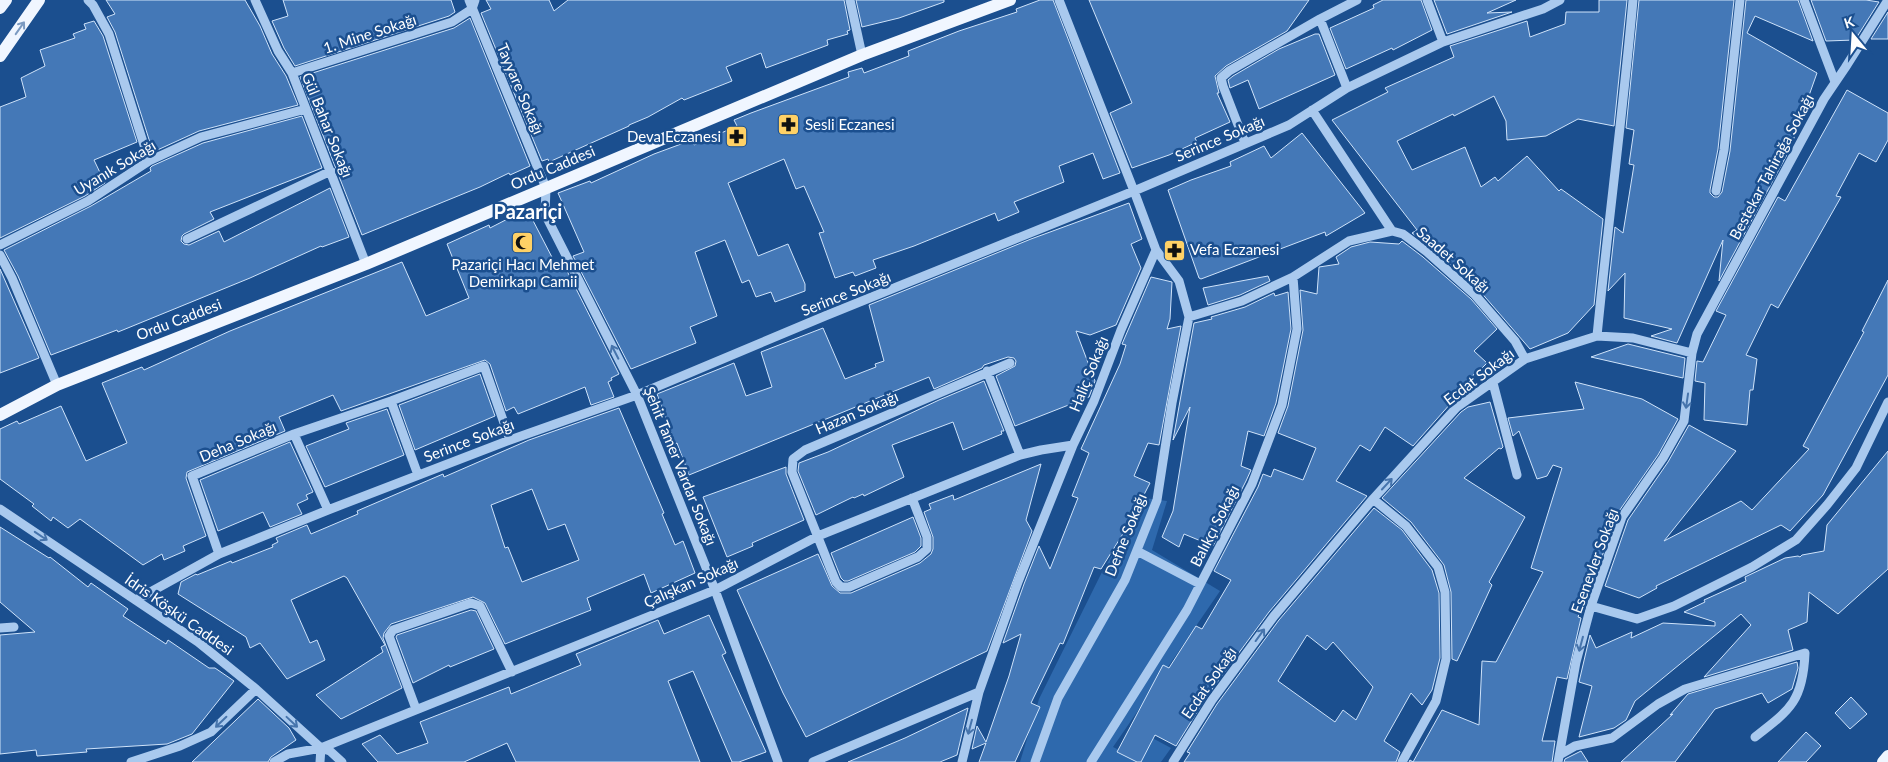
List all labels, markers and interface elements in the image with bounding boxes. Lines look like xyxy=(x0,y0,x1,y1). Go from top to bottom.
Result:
street label: 1. Mine Sokağı xyxy=(321,10,418,57)
north arrow xyxy=(1828,10,1878,60)
text: K xyxy=(1842,12,1856,32)
one-way arrow xyxy=(15,21,25,35)
street label: Tayyare Sokağı xyxy=(494,40,548,137)
street label: Gül Bahar Sokağı xyxy=(299,70,357,180)
street label: Bestekar Tahirağa Sokağı xyxy=(1725,91,1817,242)
street label: Serince Sokağı xyxy=(1172,111,1267,165)
pharmacy icon: Sesli Eczanesi xyxy=(777,113,801,137)
place label: Sesli Eczanesi xyxy=(805,115,895,133)
pharmacy icon: Deva Eczanesi xyxy=(725,125,749,149)
place label: Deva Eczanesi xyxy=(627,127,721,145)
street label: Uyanık Sokağı xyxy=(70,136,159,199)
street label: Ordu Caddesi xyxy=(508,141,598,193)
district label: Pazariçi xyxy=(494,199,562,223)
street label: Saadet Sokağı xyxy=(1413,222,1494,296)
mosque icon: Pazariçi Hacı Mehmet Demirkapı Camii xyxy=(511,230,535,254)
pharmacy icon: Vefa Eczanesi xyxy=(1162,238,1186,262)
place label: Vefa Eczanesi xyxy=(1190,240,1279,258)
place label: Pazariçi Hacı Mehmet Demirkapı Camii xyxy=(452,255,595,290)
street label: Serince Sokağı xyxy=(798,267,893,319)
street label: Ordu Caddesi xyxy=(133,295,224,344)
street label: Haliç Sokağı xyxy=(1065,333,1111,414)
one-way arrow xyxy=(610,344,620,359)
street label: Ecdat Sokağı xyxy=(1440,344,1517,408)
street label: Şehit Tamer Vardar Sokağı xyxy=(641,384,721,548)
street label: Hazan Sokağı xyxy=(812,387,901,438)
one-way arrow xyxy=(1681,393,1691,409)
street label: Serince Sokağı xyxy=(421,415,516,466)
street label: Deha Sokağı xyxy=(196,417,279,465)
one-way arrow xyxy=(1380,478,1392,491)
street label: Balıkçı Sokağı xyxy=(1186,482,1242,569)
street label: Defne Sokağı xyxy=(1100,491,1150,579)
street label: Esenevler Sokağı xyxy=(1567,506,1621,616)
one-way arrow xyxy=(33,531,47,541)
street label: Çalışkan Sokağı xyxy=(641,553,741,611)
street label: İdris Köşkü Caddesi xyxy=(122,570,237,658)
one-way arrow xyxy=(1254,629,1265,642)
one-way arrow xyxy=(1575,635,1585,651)
street label: Ecdat Sokağı xyxy=(1177,643,1239,722)
one-way arrow xyxy=(215,716,227,729)
one-way arrow xyxy=(285,716,298,727)
one-way arrow xyxy=(965,718,974,734)

